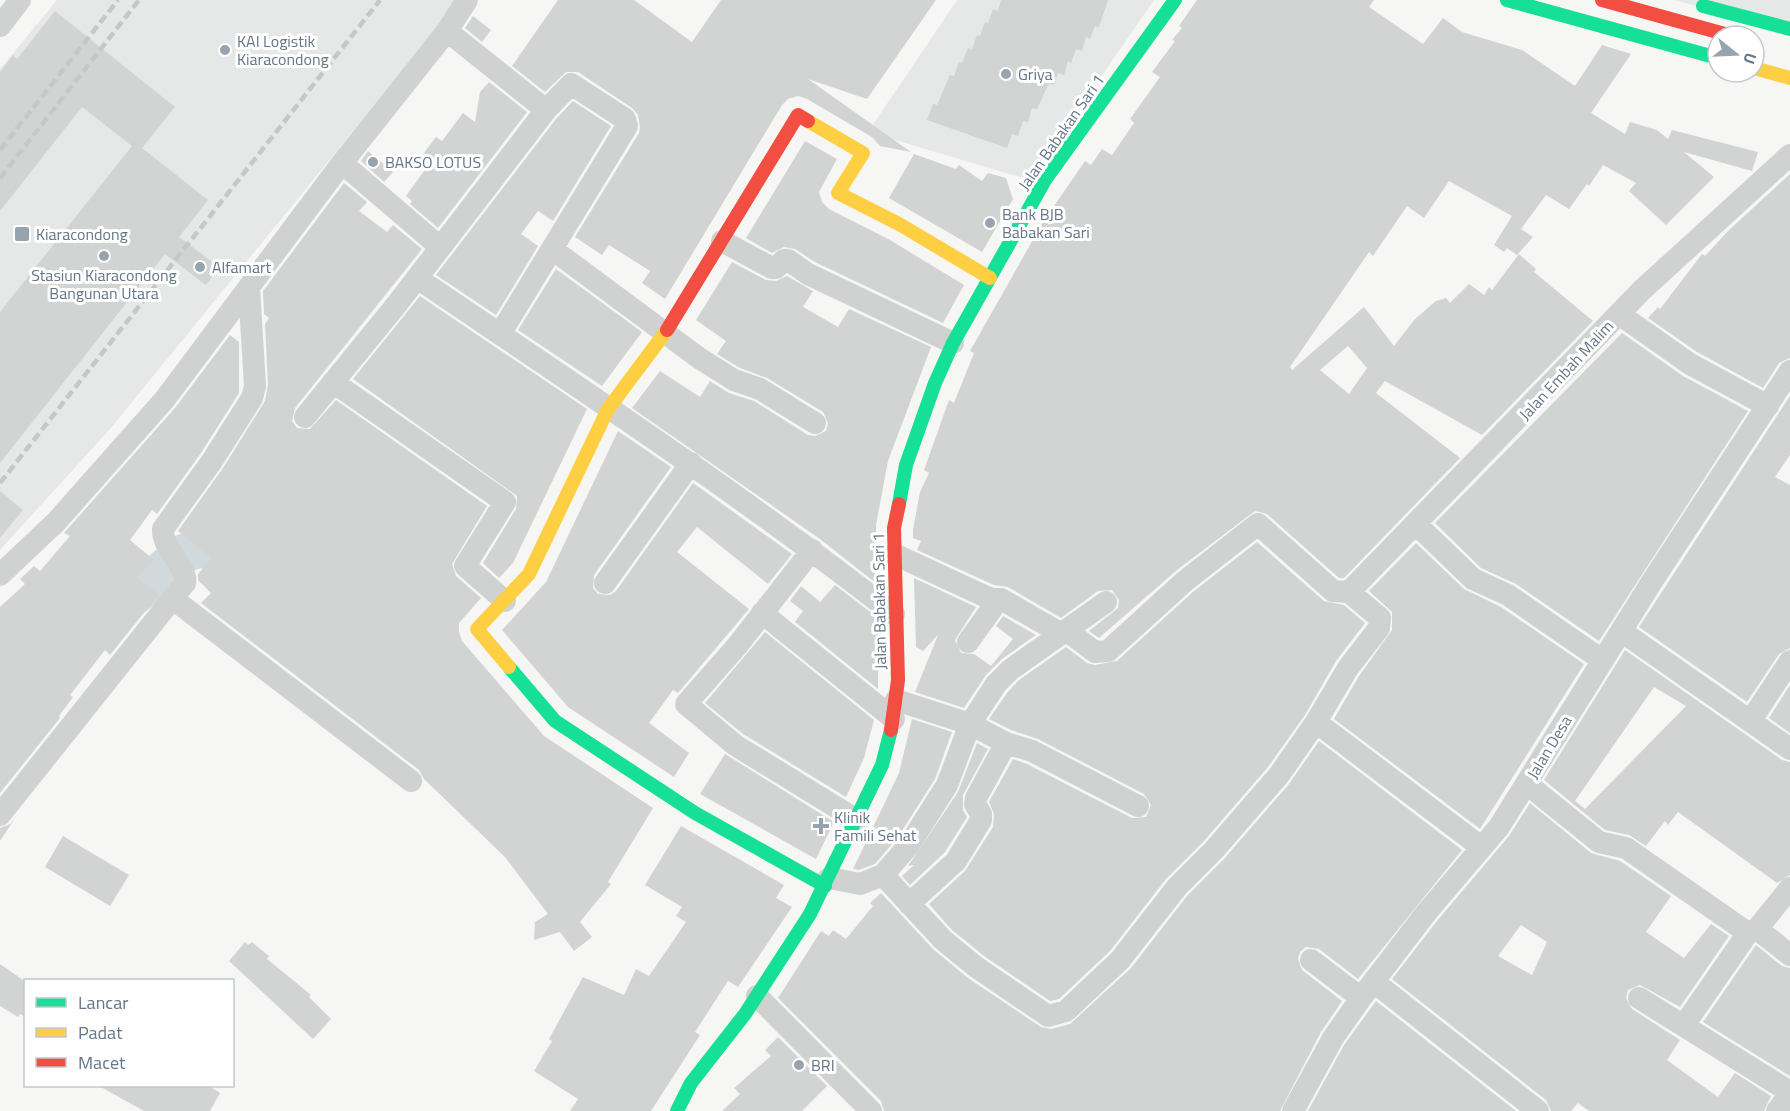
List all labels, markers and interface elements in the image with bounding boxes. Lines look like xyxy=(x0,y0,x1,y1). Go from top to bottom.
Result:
north arrow xyxy=(1706,24,1766,84)
place label: KAI Logistik Kiaracondong xyxy=(237,29,329,71)
marker: KAI Logistik Kiaracondong xyxy=(218,43,232,57)
text: U xyxy=(1737,50,1763,67)
place label: Griya xyxy=(1018,62,1053,86)
marker: Griya xyxy=(999,67,1013,81)
street label: Jalan Babakan Sari 1 xyxy=(1012,69,1110,195)
place label: BAKSO LOTUS xyxy=(385,150,481,174)
marker: BAKSO LOTUS xyxy=(366,155,380,169)
place label: Bank BJB Babakan Sari xyxy=(1002,202,1090,244)
marker: Bank BJB Babakan Sari xyxy=(983,216,997,230)
place label: Kiaracondong xyxy=(36,222,128,246)
marker: Kiaracondong xyxy=(13,225,31,243)
marker: Stasiun Kiaracondong Bangunan Utara xyxy=(97,249,111,263)
place label: Alfamart xyxy=(212,255,271,279)
marker: Alfamart xyxy=(193,260,207,274)
place label: Stasiun Kiaracondong Bangunan Utara xyxy=(31,263,177,305)
street label: Jalan Embah Malim xyxy=(1513,315,1619,425)
street label: Jalan Babakan Sari 1 xyxy=(866,532,892,670)
street label: Jalan Desa xyxy=(1521,711,1577,783)
place label: Klinik Famili Sehat xyxy=(834,805,917,847)
marker: Klinik Famili Sehat xyxy=(812,817,830,835)
legend xyxy=(24,979,234,1087)
text: Lancar xyxy=(78,989,128,1016)
text: Padat xyxy=(78,1019,123,1046)
text: Macet xyxy=(78,1049,126,1076)
place label: BRI xyxy=(811,1053,835,1077)
marker: BRI xyxy=(792,1058,806,1072)

